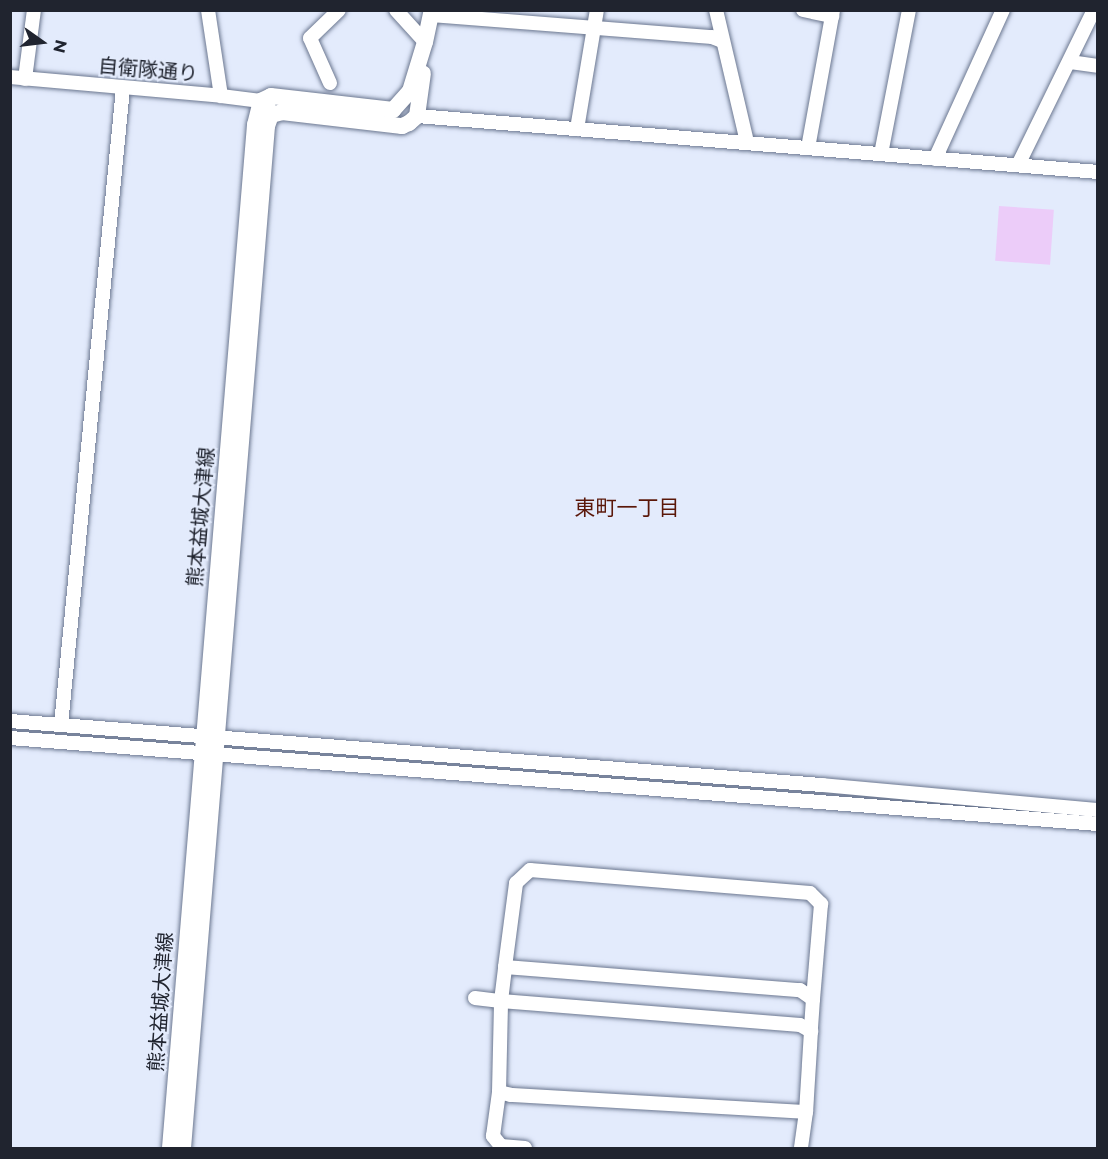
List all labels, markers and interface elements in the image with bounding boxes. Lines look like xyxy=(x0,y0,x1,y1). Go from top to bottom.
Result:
north arrow xyxy=(12,12,72,72)
text: N xyxy=(49,38,71,55)
street label: 自衛隊通り xyxy=(97,54,199,86)
street label: 熊本益城大津線 xyxy=(183,446,219,588)
district label: 東町一丁目 xyxy=(575,495,679,521)
street label: 熊本益城大津線 xyxy=(144,931,178,1073)

